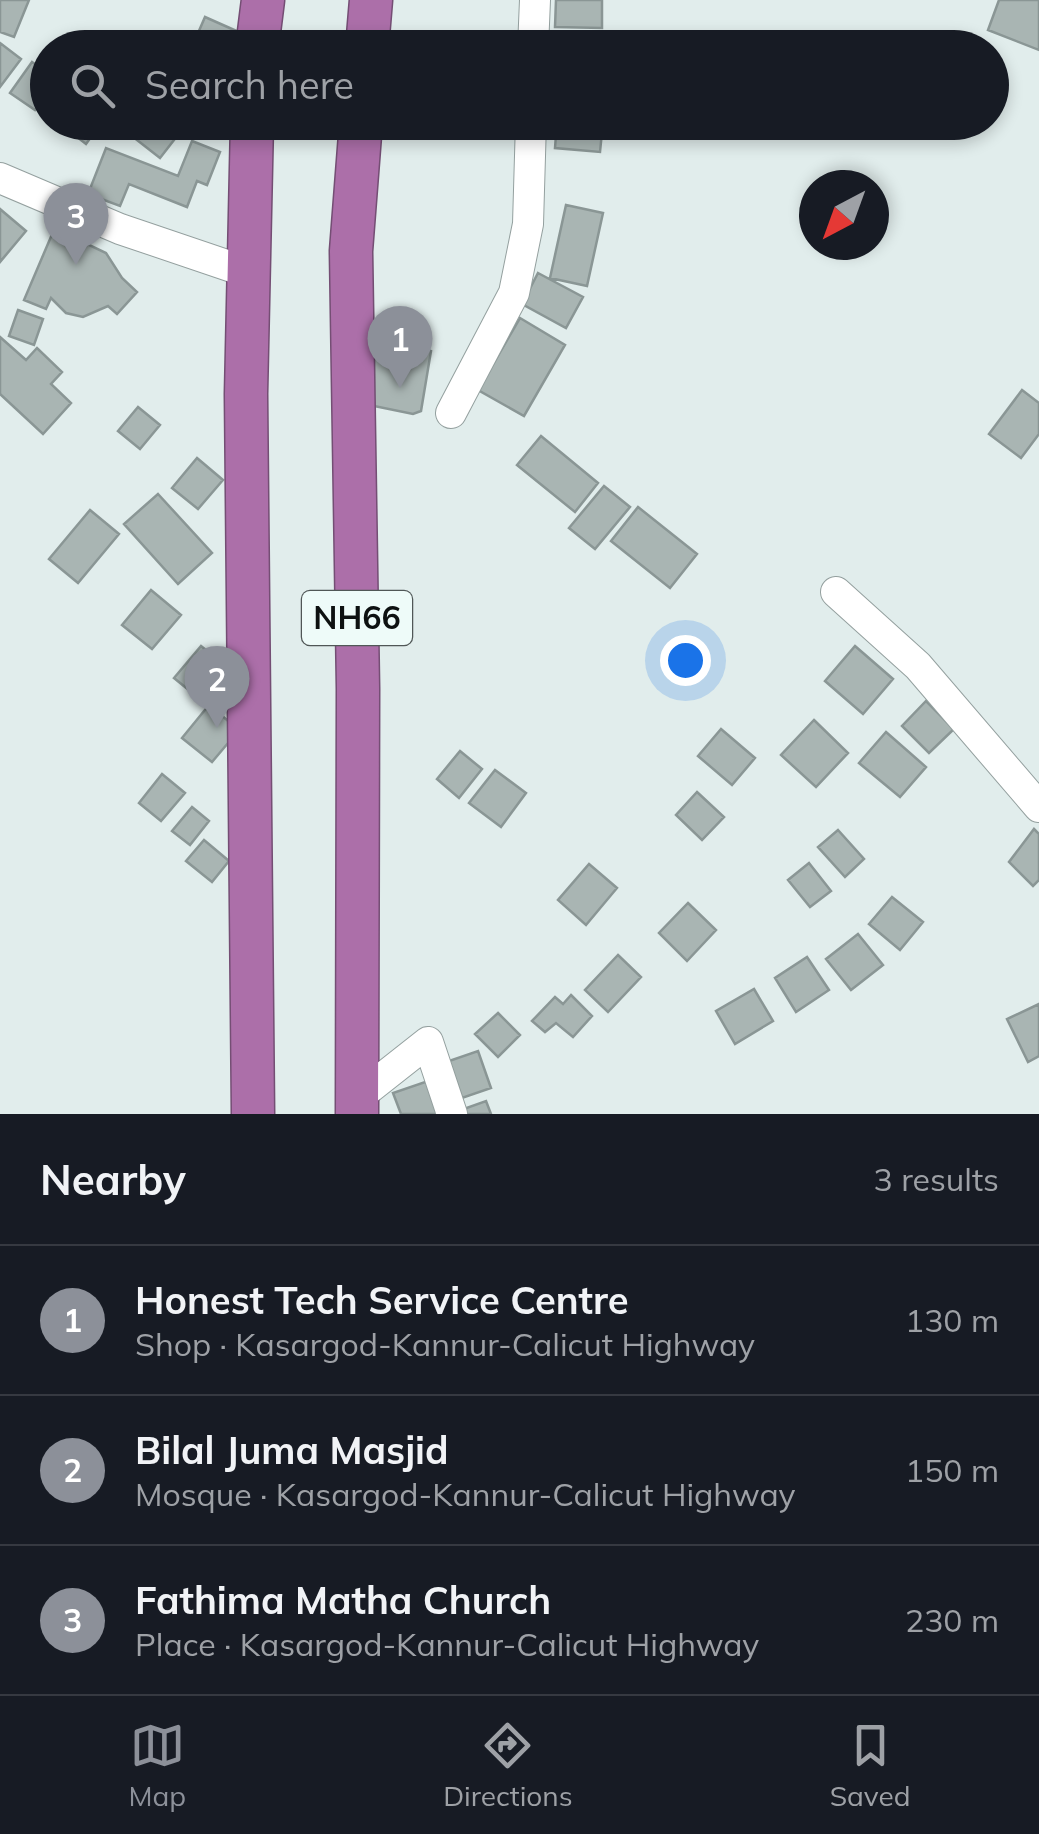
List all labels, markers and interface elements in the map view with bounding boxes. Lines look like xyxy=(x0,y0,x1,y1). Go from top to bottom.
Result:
search box xyxy=(30,30,1009,140)
icon: search xyxy=(65,58,120,113)
text: Search here xyxy=(145,61,354,109)
north arrow xyxy=(799,170,889,260)
pin: 3 xyxy=(44,182,108,265)
pin: 1 xyxy=(368,306,432,388)
road number: NH66 xyxy=(302,591,412,645)
your location xyxy=(660,635,711,686)
pin: 2 xyxy=(184,646,250,728)
text: Nearby xyxy=(40,1153,186,1206)
text: 3 results xyxy=(874,1159,999,1199)
text: Honest Tech Service Centre xyxy=(135,1276,628,1324)
text: 1 xyxy=(63,1300,82,1340)
text: 130 m xyxy=(905,1300,999,1340)
text: Shop · Kasargod-Kannur-Calicut Highway xyxy=(135,1324,755,1364)
text: Bilal Juma Masjid xyxy=(135,1426,449,1474)
text: 2 xyxy=(63,1450,82,1490)
text: 150 m xyxy=(905,1450,999,1490)
text: Mosque · Kasargod-Kannur-Calicut Highway xyxy=(135,1474,795,1514)
text: Fathima Matha Church xyxy=(135,1576,551,1624)
text: 3 xyxy=(63,1600,82,1640)
text: 230 m xyxy=(905,1600,999,1640)
text: Place · Kasargod-Kannur-Calicut Highway xyxy=(135,1624,759,1664)
tab: Map xyxy=(129,1718,186,1813)
tab: Directions xyxy=(443,1718,573,1813)
tab: Saved xyxy=(830,1718,910,1813)

